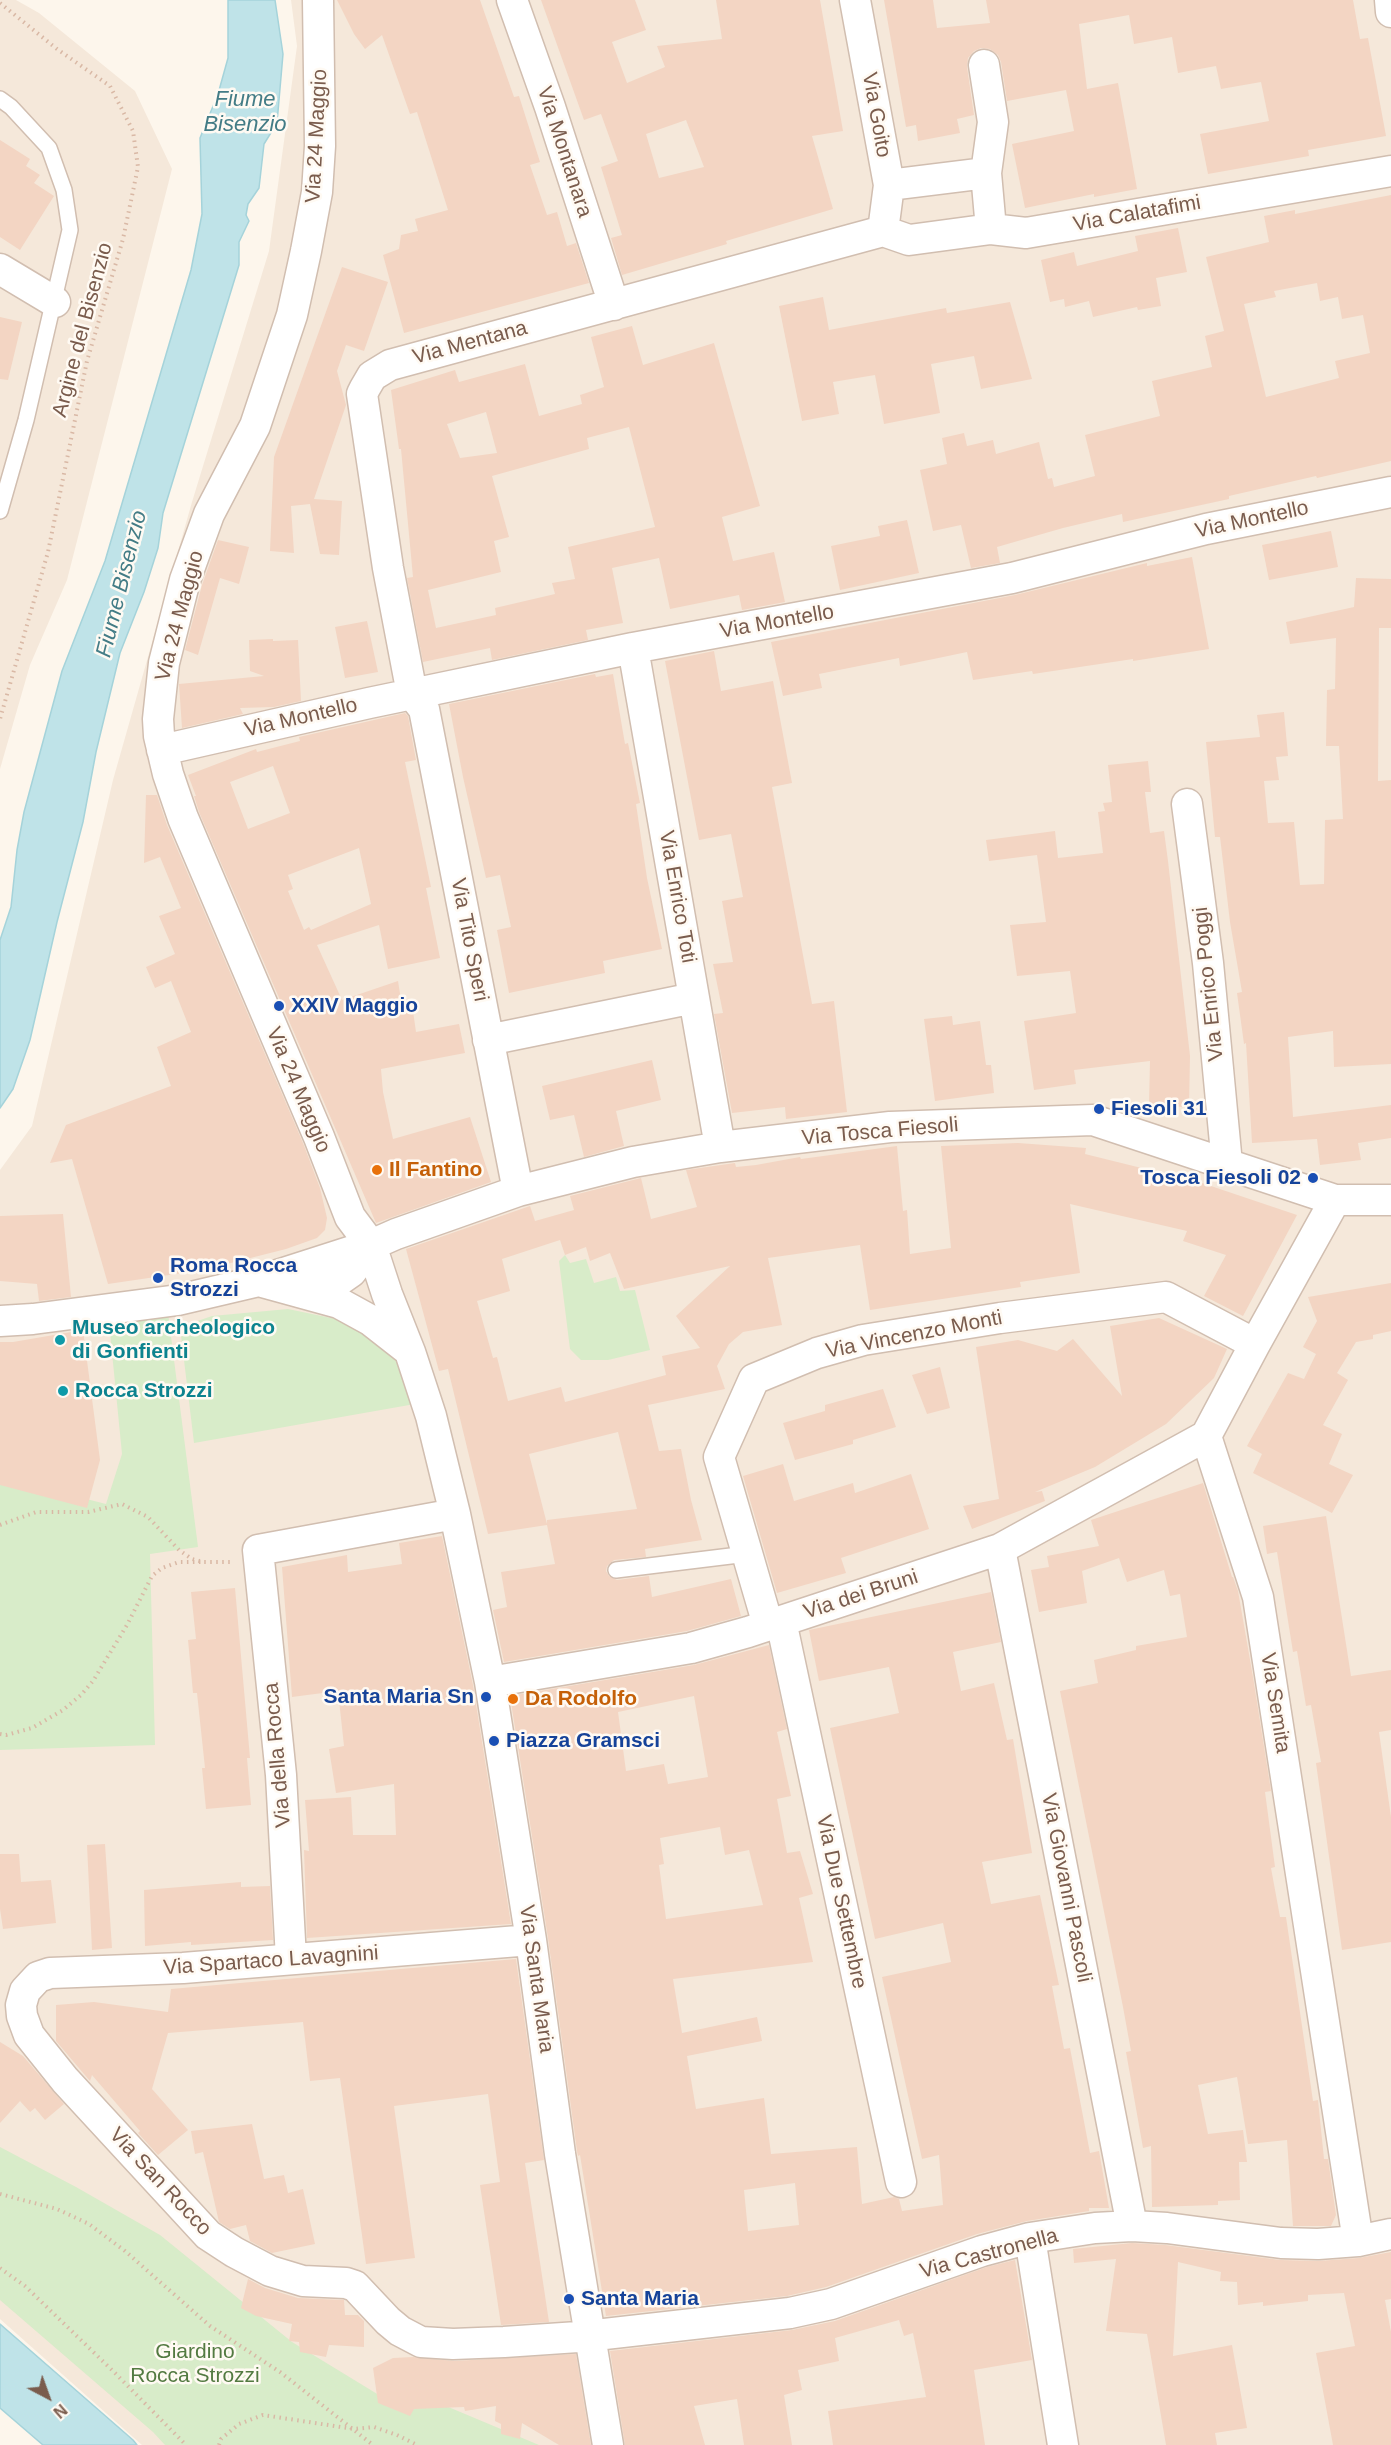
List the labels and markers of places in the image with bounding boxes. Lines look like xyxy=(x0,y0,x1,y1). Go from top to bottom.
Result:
place label: XXIV Maggio xyxy=(291,993,418,1019)
marker: XXIV Maggio xyxy=(272,999,286,1013)
place label: Fiesoli 31 xyxy=(1111,1096,1207,1122)
marker: Fiesoli 31 xyxy=(1092,1102,1106,1116)
place label: Il Fantino xyxy=(389,1157,482,1183)
marker: Il Fantino xyxy=(370,1163,384,1177)
place label: Tosca Fiesoli 02 xyxy=(1140,1165,1301,1191)
marker: Tosca Fiesoli 02 xyxy=(1306,1171,1320,1185)
place label: Roma Rocca Strozzi xyxy=(170,1253,297,1303)
marker: Roma Rocca Strozzi xyxy=(151,1271,165,1285)
place label: Museo archeologico di Gonfienti xyxy=(72,1315,275,1365)
marker: Museo archeologico di Gonfienti xyxy=(53,1333,67,1347)
place label: Rocca Strozzi xyxy=(75,1378,213,1404)
marker: Rocca Strozzi xyxy=(56,1384,70,1398)
place label: Santa Maria Sn xyxy=(323,1684,474,1710)
place label: Da Rodolfo xyxy=(525,1686,637,1712)
marker: Santa Maria Sn xyxy=(479,1690,493,1704)
marker: Da Rodolfo xyxy=(506,1692,520,1706)
place label: Piazza Gramsci xyxy=(506,1728,660,1754)
marker: Piazza Gramsci xyxy=(487,1734,501,1748)
place label: Santa Maria xyxy=(581,2286,699,2312)
marker: Santa Maria xyxy=(562,2292,576,2306)

